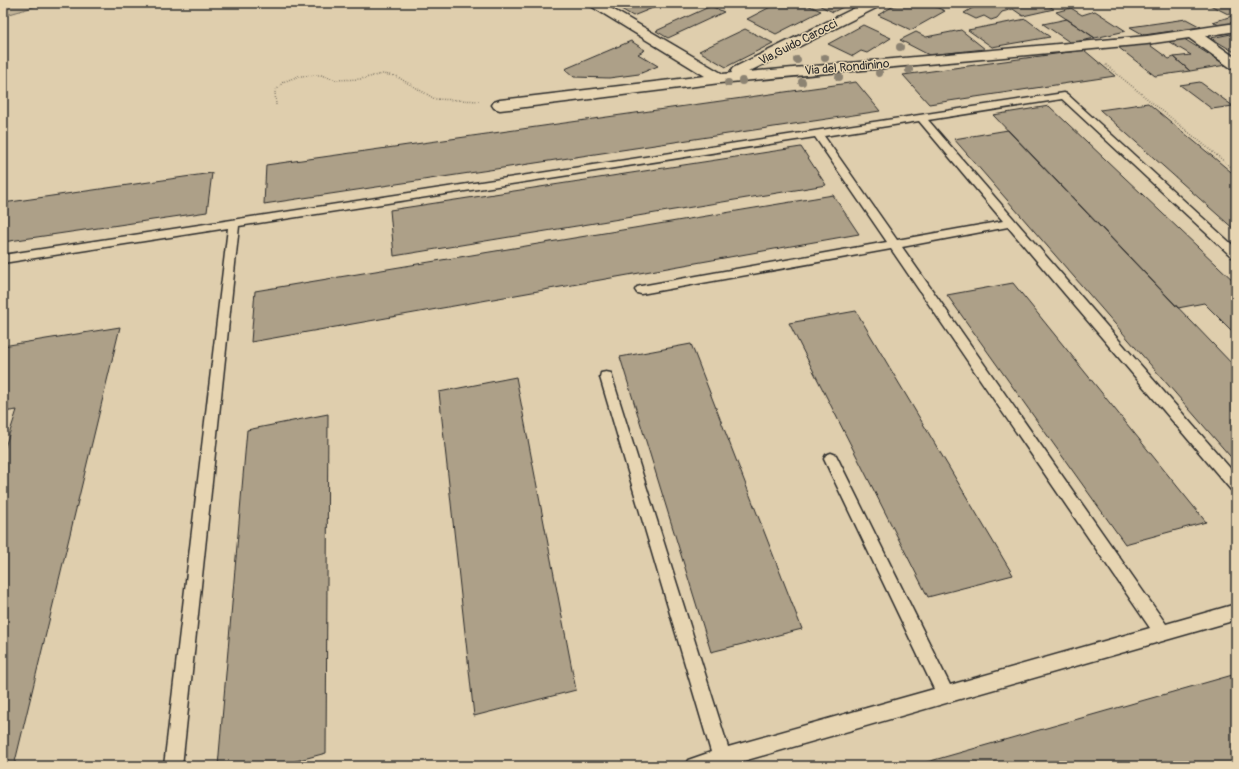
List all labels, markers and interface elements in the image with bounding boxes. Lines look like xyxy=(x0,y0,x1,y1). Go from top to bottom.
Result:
street label: Via Guido Carocci xyxy=(756,16,840,69)
street label: Via del Rondinino xyxy=(804,56,891,79)

